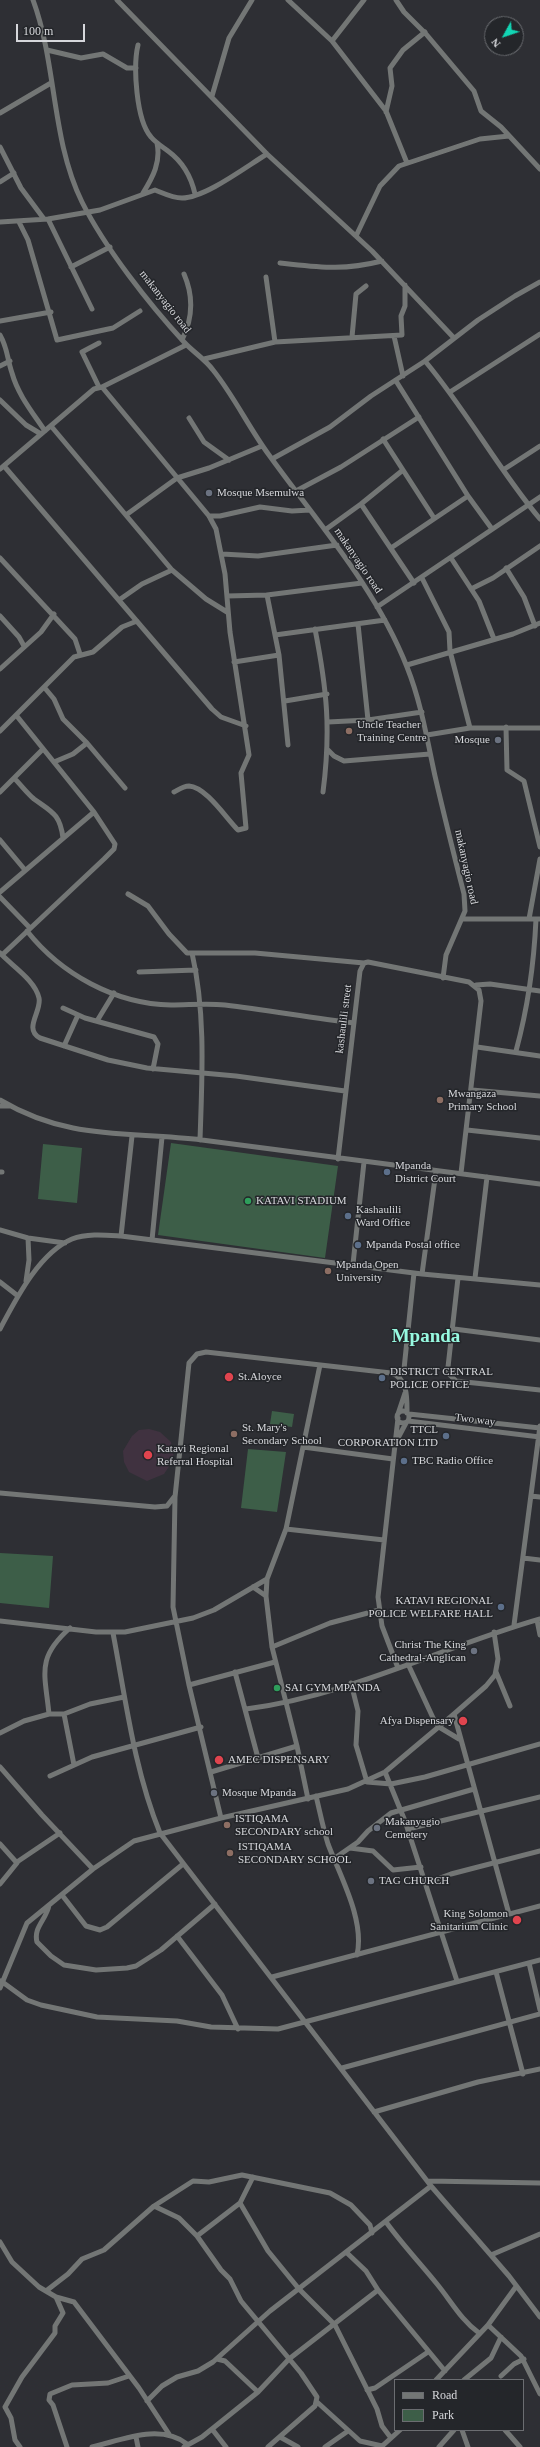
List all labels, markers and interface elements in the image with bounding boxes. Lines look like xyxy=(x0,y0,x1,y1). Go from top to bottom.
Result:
scale bar xyxy=(18,16,87,42)
north arrow xyxy=(484,16,524,56)
text: 100 m xyxy=(23,24,53,38)
text: N xyxy=(488,36,503,50)
street label: makanyagio road xyxy=(136,268,194,336)
place label: Mosque Msemulwa xyxy=(217,486,304,500)
marker: Mosque Msemulwa xyxy=(204,488,214,498)
street label: makanyagio road xyxy=(331,526,385,596)
place label: Uncle Teacher Training Centre xyxy=(357,718,427,744)
marker: Uncle Teacher Training Centre xyxy=(344,726,354,736)
place label: Mosque xyxy=(455,733,490,747)
marker: Mosque xyxy=(493,735,503,745)
street label: makanyagio road xyxy=(452,828,480,906)
street label: kashaulili street xyxy=(333,984,355,1054)
place label: Mwangaza Primary School xyxy=(448,1087,517,1113)
marker: Mwangaza Primary School xyxy=(435,1095,445,1105)
place label: Mpanda District Court xyxy=(395,1159,456,1185)
marker: Mpanda District Court xyxy=(382,1167,392,1177)
place label: KATAVI STADIUM xyxy=(256,1194,347,1208)
marker: KATAVI STADIUM xyxy=(243,1196,253,1206)
place label: Kashaulili Ward Office xyxy=(356,1203,410,1229)
marker: Kashaulili Ward Office xyxy=(343,1211,353,1221)
place label: Mpanda Postal office xyxy=(366,1238,460,1252)
marker: Mpanda Postal office xyxy=(353,1240,363,1250)
place label: Mpanda Open University xyxy=(336,1258,399,1284)
marker: Mpanda Open University xyxy=(323,1266,333,1276)
district label: Mpanda xyxy=(392,1326,460,1348)
place label: DISTRICT CENTRAL POLICE OFFICE xyxy=(390,1365,493,1391)
place label: St.Aloyce xyxy=(238,1370,282,1384)
marker: St.Aloyce xyxy=(223,1371,235,1383)
marker: DISTRICT CENTRAL POLICE OFFICE xyxy=(377,1373,387,1383)
street label: Two way xyxy=(454,1411,496,1429)
place label: St. Mary's Secondary School xyxy=(242,1421,322,1447)
place label: TTCL CORPORATION LTD xyxy=(338,1423,438,1449)
marker: St. Mary's Secondary School xyxy=(229,1429,239,1439)
marker: TTCL CORPORATION LTD xyxy=(441,1431,451,1441)
place label: Katavi Regional Referral Hospital xyxy=(157,1442,233,1468)
marker: Katavi Regional Referral Hospital xyxy=(142,1449,154,1461)
place label: TBC Radio Office xyxy=(412,1454,493,1468)
marker: TBC Radio Office xyxy=(399,1456,409,1466)
place label: KATAVI REGIONAL POLICE WELFARE HALL xyxy=(369,1594,493,1620)
marker: KATAVI REGIONAL POLICE WELFARE HALL xyxy=(496,1602,506,1612)
place label: Christ The King Cathedral-Anglican xyxy=(379,1638,466,1664)
marker: Christ The King Cathedral-Anglican xyxy=(469,1646,479,1656)
place label: SAI GYM MPANDA xyxy=(285,1681,381,1695)
marker: SAI GYM MPANDA xyxy=(272,1683,282,1693)
place label: Afya Dispensary xyxy=(380,1714,454,1728)
marker: Afya Dispensary xyxy=(457,1715,469,1727)
place label: AMEC DISPENSARY xyxy=(228,1753,330,1767)
marker: AMEC DISPENSARY xyxy=(213,1754,225,1766)
place label: Mosque Mpanda xyxy=(222,1786,296,1800)
marker: Mosque Mpanda xyxy=(209,1788,219,1798)
place label: ISTIQAMA SECONDARY school xyxy=(235,1812,333,1838)
place label: Makanyagio Cemetery xyxy=(385,1815,440,1841)
marker: ISTIQAMA SECONDARY school xyxy=(222,1820,232,1830)
marker: Makanyagio Cemetery xyxy=(372,1823,382,1833)
place label: ISTIQAMA SECONDARY SCHOOL xyxy=(238,1840,351,1866)
marker: ISTIQAMA SECONDARY SCHOOL xyxy=(225,1848,235,1858)
place label: TAG CHURCH xyxy=(379,1874,449,1888)
marker: TAG CHURCH xyxy=(366,1876,376,1886)
place label: King Solomon Sanitarium Clinic xyxy=(430,1907,508,1933)
marker: King Solomon Sanitarium Clinic xyxy=(511,1914,523,1926)
legend xyxy=(394,2379,524,2431)
text: Road xyxy=(432,2388,457,2402)
text: Park xyxy=(432,2408,454,2422)

